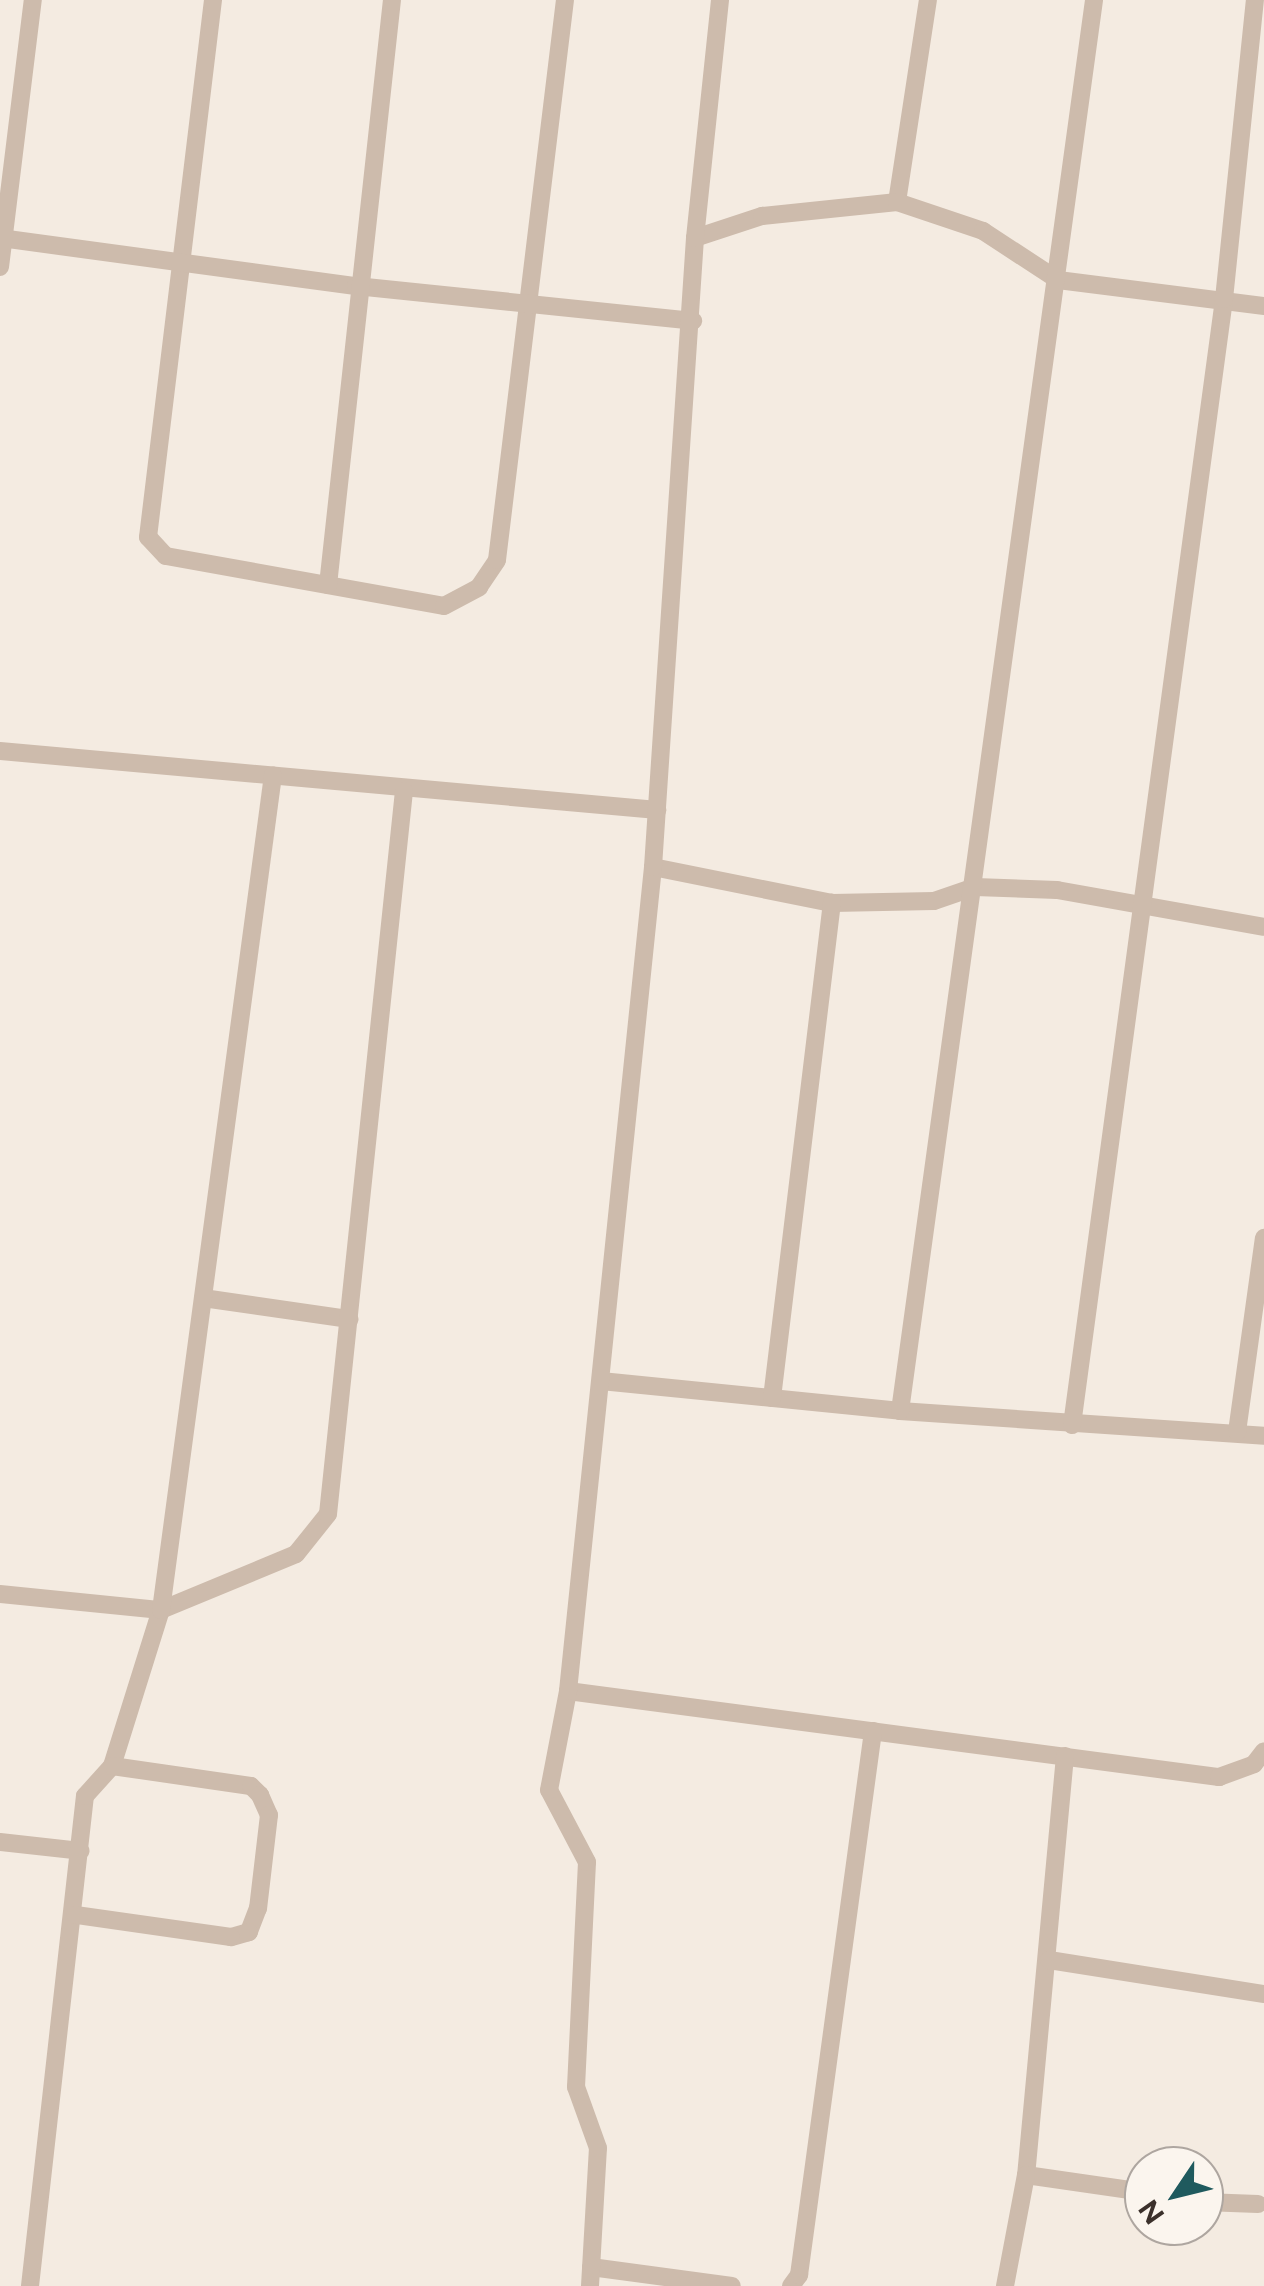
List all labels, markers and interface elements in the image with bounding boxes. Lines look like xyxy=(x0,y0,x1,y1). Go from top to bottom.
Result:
north arrow xyxy=(1124,2146,1224,2246)
text: N xyxy=(1131,2193,1171,2231)

